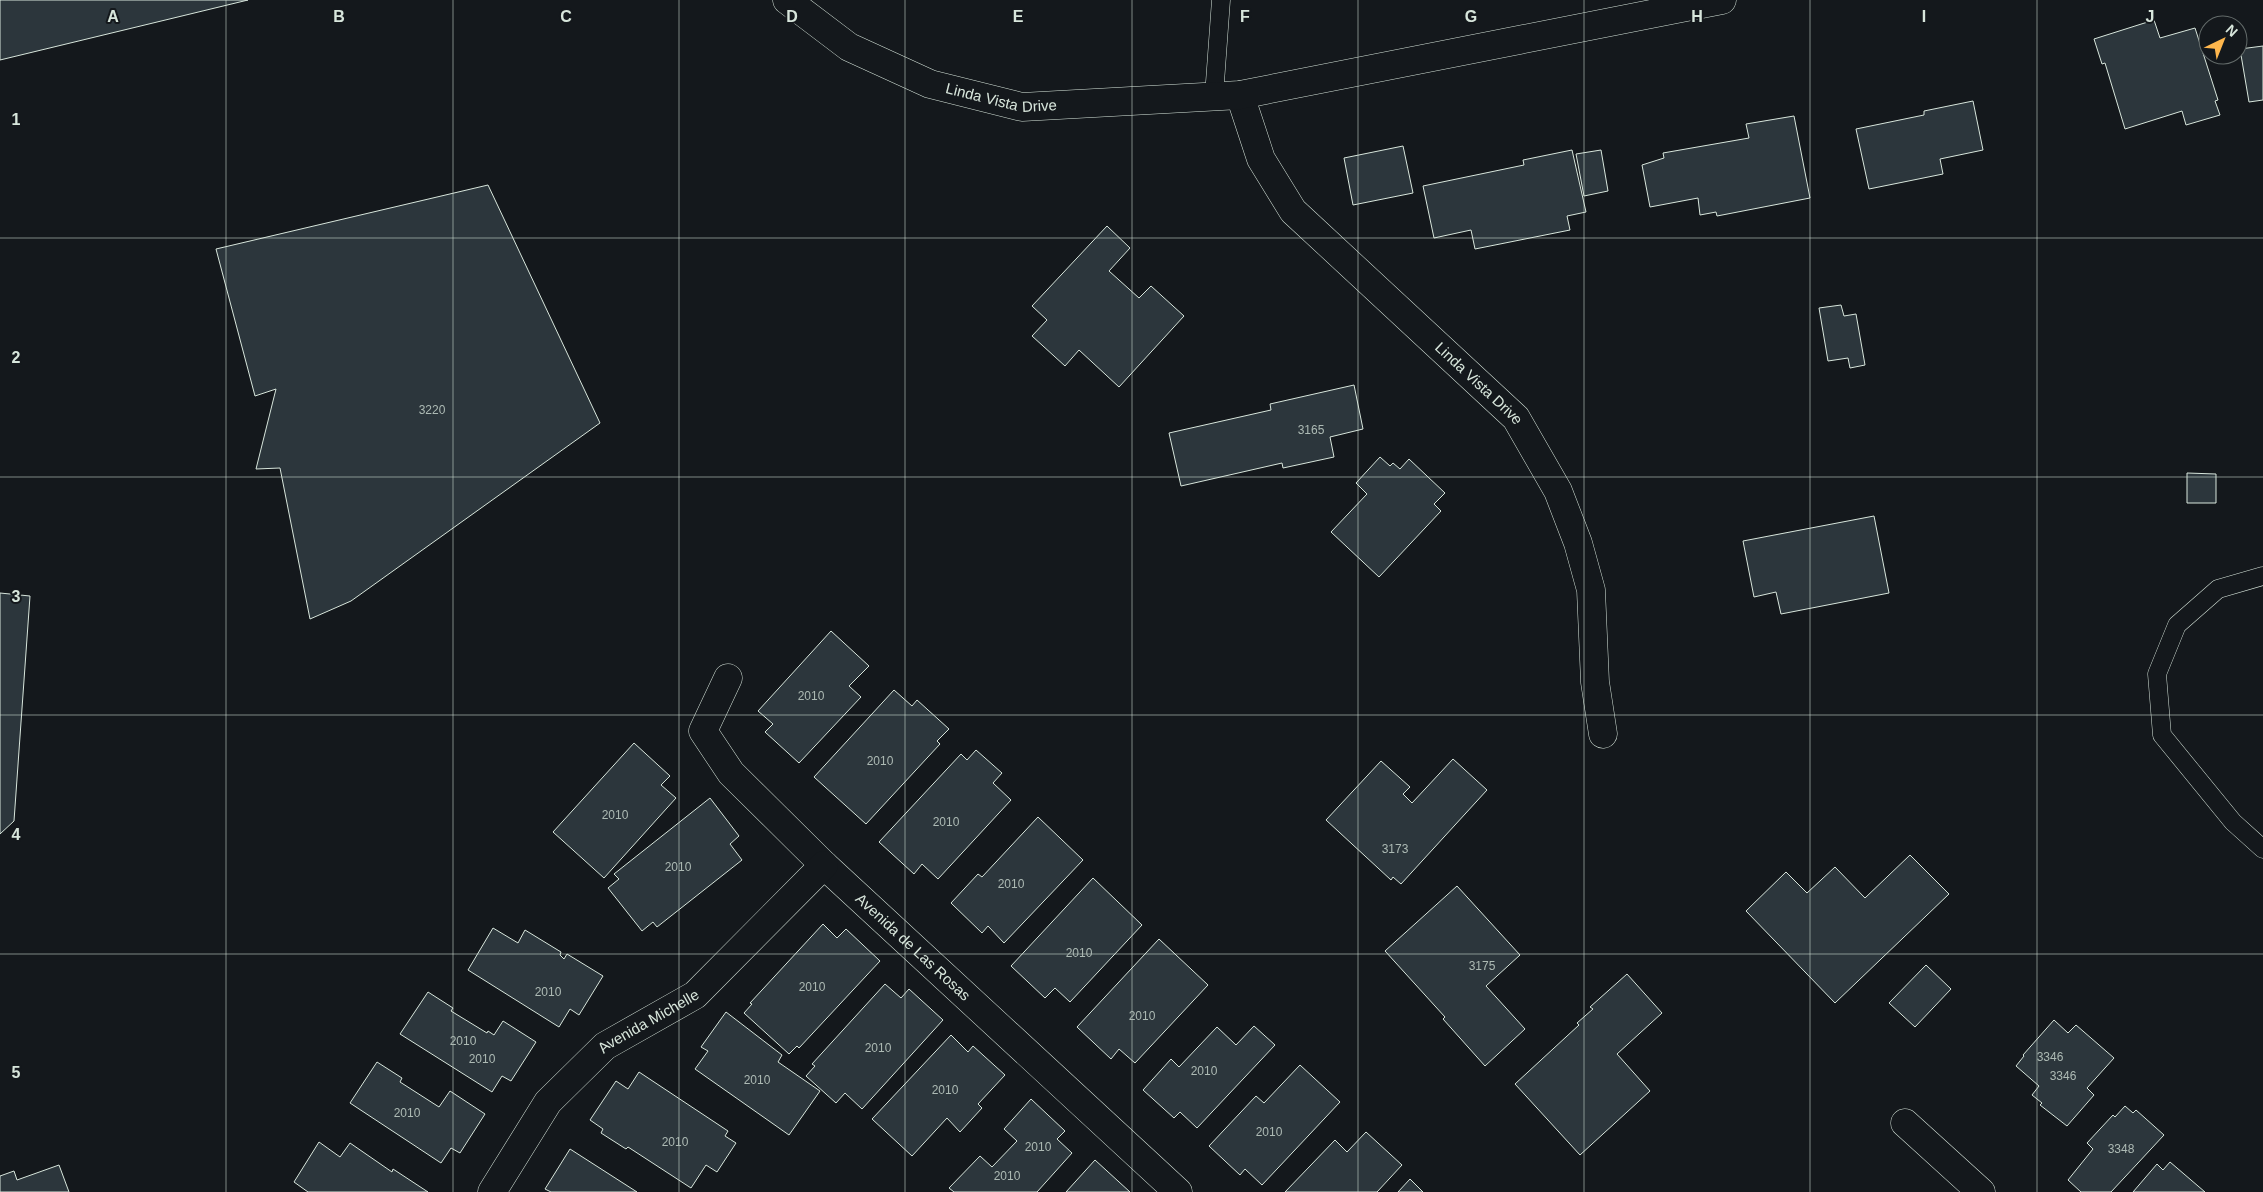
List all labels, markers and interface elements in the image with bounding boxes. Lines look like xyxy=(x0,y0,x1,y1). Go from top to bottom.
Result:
text: A xyxy=(107,8,119,25)
text: B xyxy=(333,8,345,25)
text: C xyxy=(560,8,572,25)
text: D xyxy=(786,8,798,25)
text: E xyxy=(1013,8,1024,25)
text: F xyxy=(1240,8,1250,25)
text: G xyxy=(1465,8,1477,25)
text: H xyxy=(1691,8,1703,25)
text: I xyxy=(1922,8,1926,25)
text: J xyxy=(2146,8,2154,25)
north arrow xyxy=(2198,15,2248,65)
text: N xyxy=(2223,21,2241,40)
street label: Linda Vista Drive xyxy=(944,79,1057,115)
text: 1 xyxy=(12,111,21,128)
street label: Linda Vista Drive xyxy=(1432,338,1527,427)
text: 2 xyxy=(12,349,21,366)
house number: 3220 xyxy=(419,403,446,417)
house number: 3165 xyxy=(1298,423,1325,437)
text: 3 xyxy=(12,588,21,605)
house number: 2010 xyxy=(798,689,825,703)
house number: 2010 xyxy=(867,754,894,768)
house number: 2010 xyxy=(602,808,629,822)
house number: 2010 xyxy=(933,815,960,829)
text: 4 xyxy=(12,826,21,843)
house number: 3173 xyxy=(1382,842,1409,856)
house number: 2010 xyxy=(665,860,692,874)
house number: 2010 xyxy=(998,877,1025,891)
street label: Avenida de Las Rosas xyxy=(852,890,974,1004)
house number: 2010 xyxy=(1066,946,1093,960)
house number: 3175 xyxy=(1469,959,1496,973)
house number: 2010 xyxy=(799,980,826,994)
house number: 2010 xyxy=(535,985,562,999)
street label: Avenida Michelle xyxy=(594,986,702,1056)
house number: 2010 xyxy=(1129,1009,1156,1023)
house number: 2010 xyxy=(450,1034,477,1048)
house number: 2010 xyxy=(865,1041,892,1055)
house number: 3346 xyxy=(2037,1050,2064,1064)
house number: 2010 xyxy=(469,1052,496,1066)
text: 5 xyxy=(12,1064,21,1081)
house number: 2010 xyxy=(1191,1064,1218,1078)
house number: 3346 xyxy=(2050,1069,2077,1083)
house number: 2010 xyxy=(744,1073,771,1087)
house number: 2010 xyxy=(932,1083,959,1097)
house number: 2010 xyxy=(394,1106,421,1120)
house number: 2010 xyxy=(1256,1125,1283,1139)
house number: 2010 xyxy=(662,1135,689,1149)
house number: 2010 xyxy=(1025,1140,1052,1154)
house number: 3348 xyxy=(2108,1142,2135,1156)
house number: 2010 xyxy=(994,1169,1021,1183)

